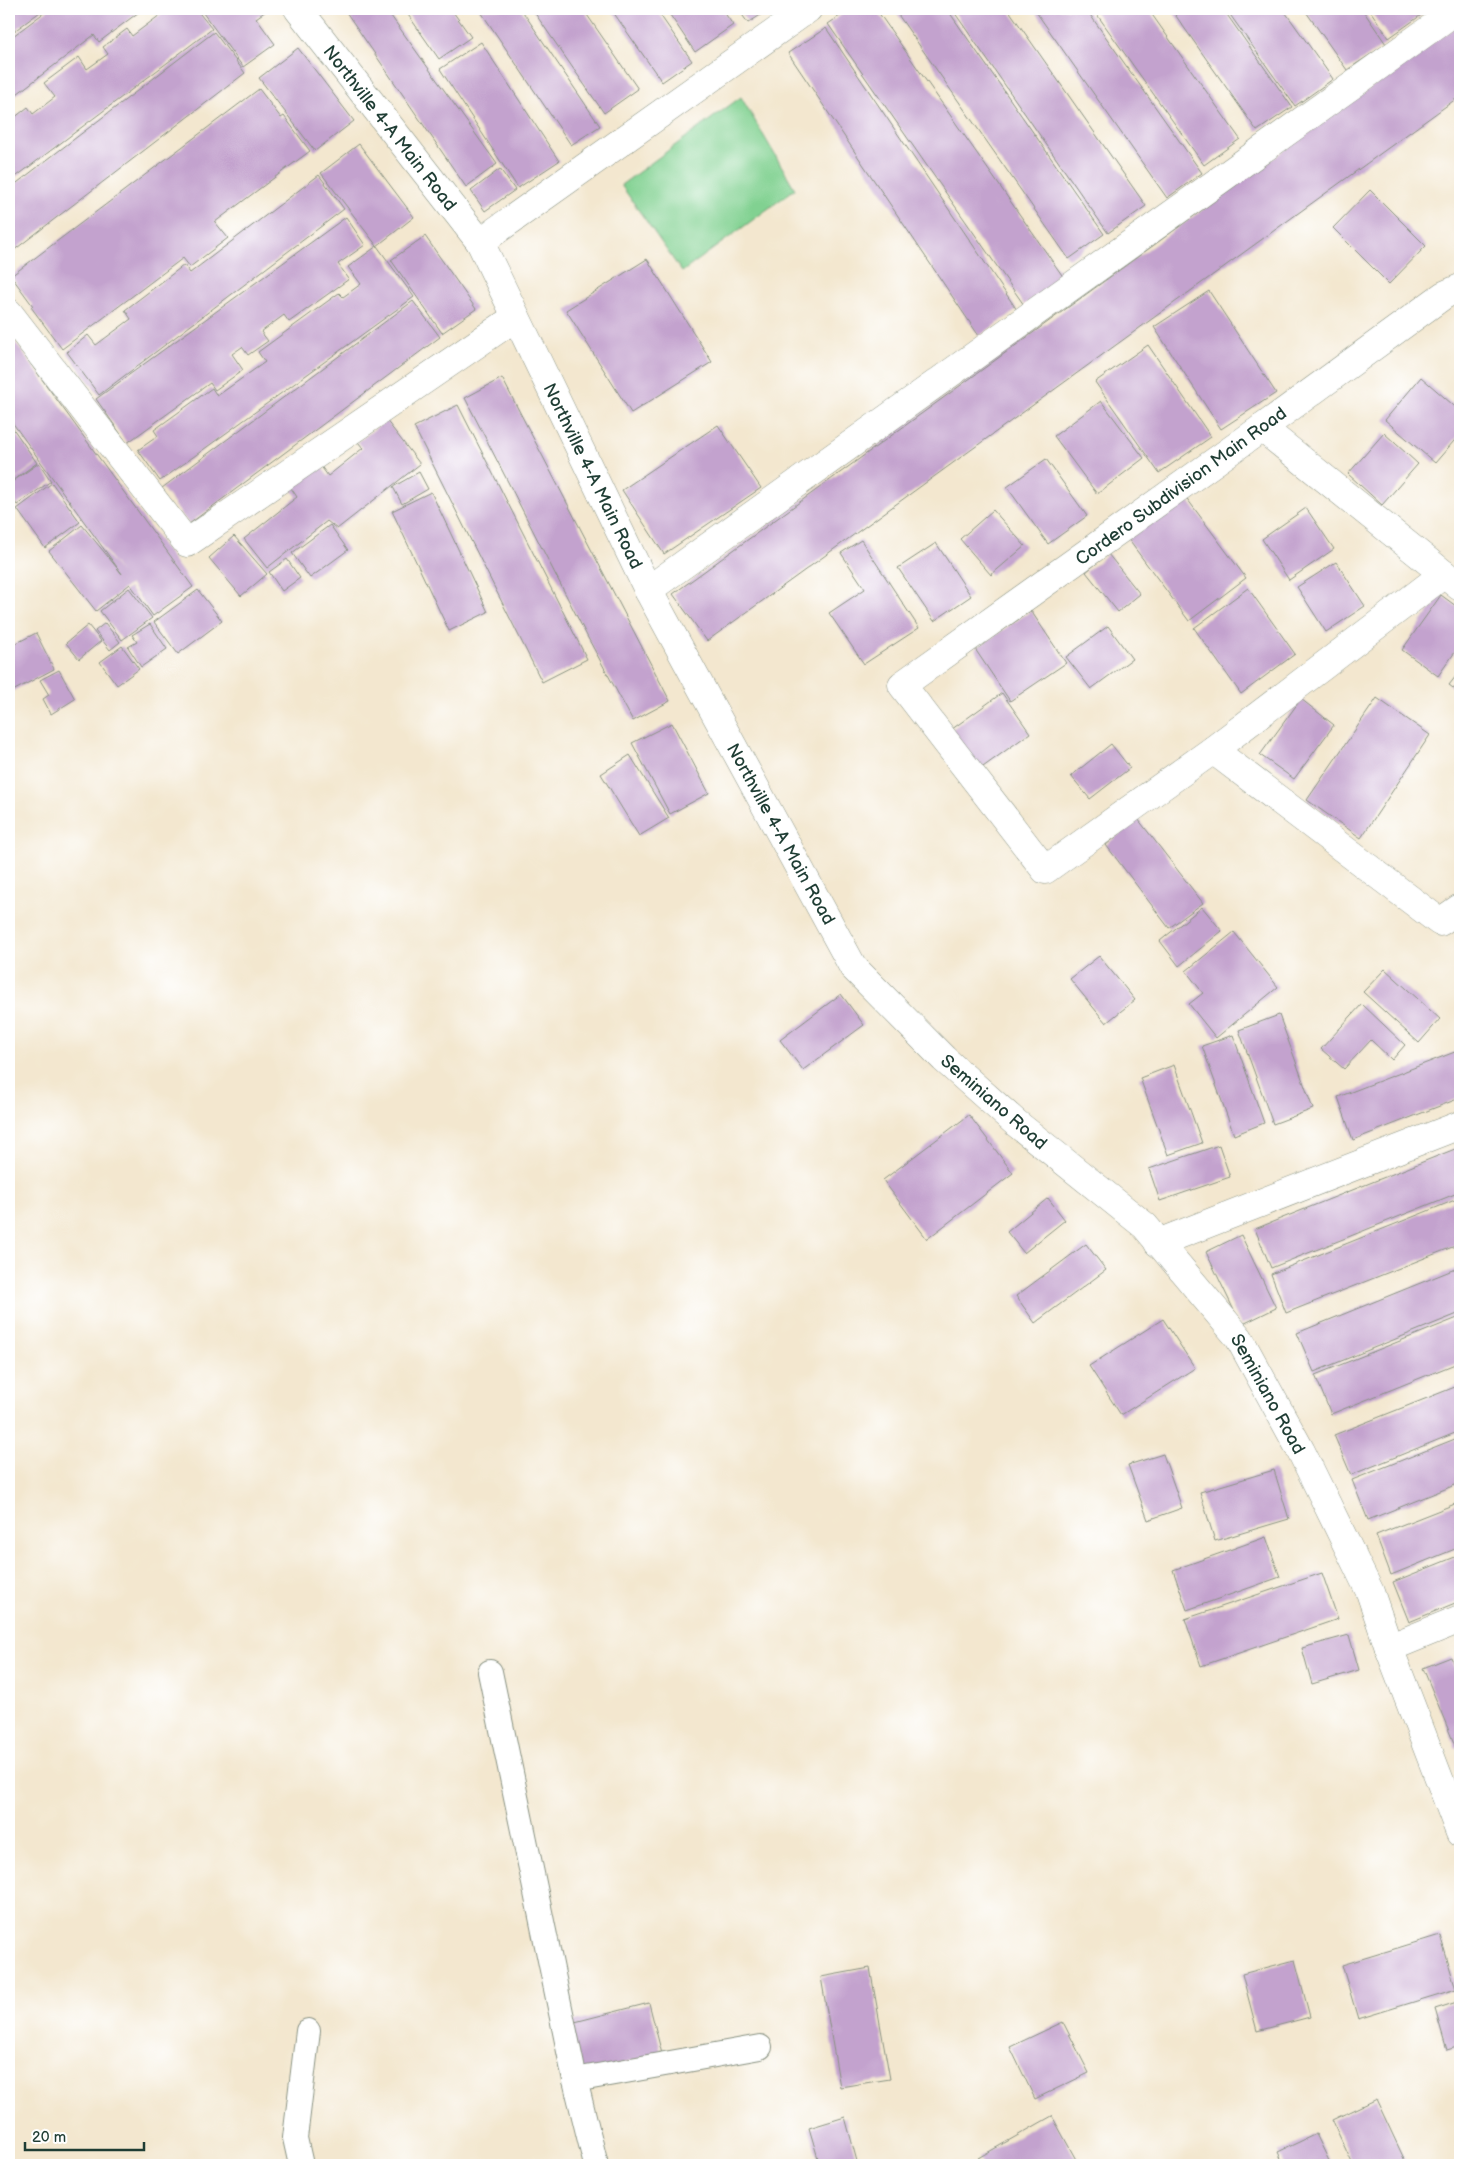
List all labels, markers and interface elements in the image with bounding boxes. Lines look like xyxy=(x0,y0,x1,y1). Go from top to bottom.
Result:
street label: Northville 4-A Main Road xyxy=(319,41,461,215)
street label: Northville 4-A Main Road xyxy=(538,380,647,572)
street label: Cordero Subdivision Main Road xyxy=(1072,403,1291,570)
street label: Northville 4-A Main Road xyxy=(722,740,839,929)
street label: Seminiano Road xyxy=(936,1051,1051,1154)
street label: Seminiano Road xyxy=(1226,1331,1309,1458)
scale bar xyxy=(25,2119,144,2151)
text: 20 m xyxy=(32,2128,66,2147)

